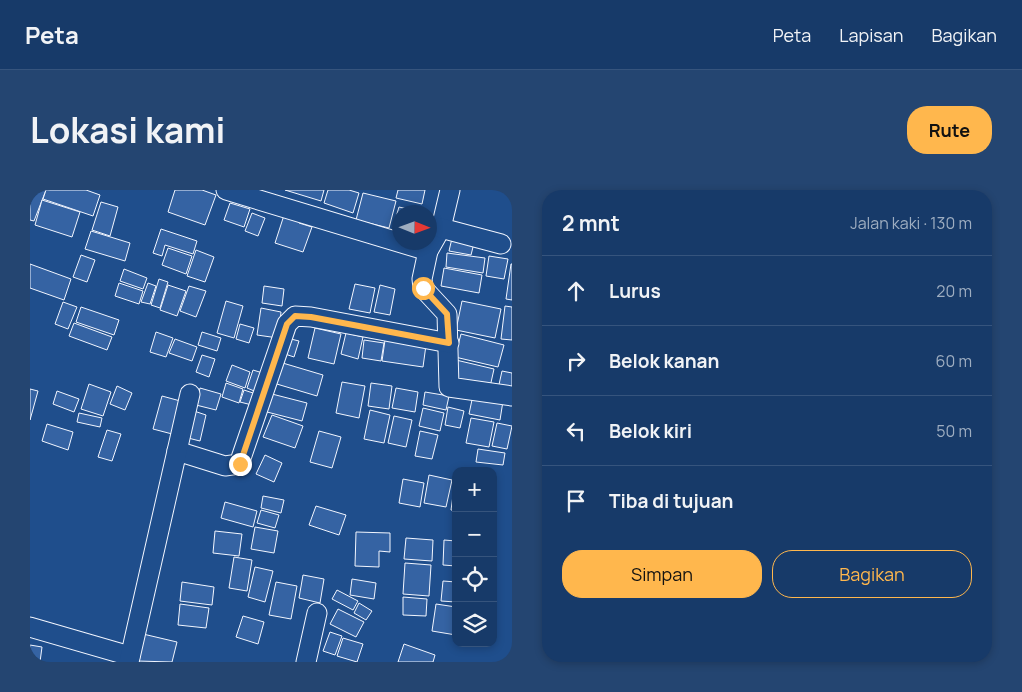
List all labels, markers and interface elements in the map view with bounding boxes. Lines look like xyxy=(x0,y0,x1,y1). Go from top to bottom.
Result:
text: Peta xyxy=(25,18,79,51)
text: Peta xyxy=(773,23,811,47)
text: Lapisan xyxy=(839,23,903,47)
text: Bagikan xyxy=(931,23,997,47)
text: Lokasi kami xyxy=(30,106,225,154)
button: Rute xyxy=(907,106,992,154)
north arrow xyxy=(392,205,437,250)
text: 2 mnt xyxy=(562,209,620,237)
text: Jalan kaki · 130 m xyxy=(850,212,972,234)
route start xyxy=(412,277,435,300)
icon: ahead xyxy=(562,277,590,305)
text: Lurus xyxy=(609,278,661,304)
text: 20 m xyxy=(936,280,972,302)
icon: right xyxy=(562,347,590,375)
text: Belok kanan xyxy=(609,348,719,374)
text: 60 m xyxy=(936,350,972,372)
icon: left xyxy=(562,417,590,445)
text: Belok kiri xyxy=(609,418,692,444)
text: 50 m xyxy=(936,420,972,442)
route end xyxy=(229,453,252,476)
map controls xyxy=(452,467,497,647)
button: + xyxy=(452,467,497,512)
icon: arrive xyxy=(562,487,590,515)
text: Tiba di tujuan xyxy=(609,488,733,514)
button: − xyxy=(452,512,497,557)
button: Simpan xyxy=(562,550,762,598)
button: Bagikan xyxy=(772,550,972,598)
button: locate xyxy=(452,557,497,602)
button: layers xyxy=(452,602,497,647)

